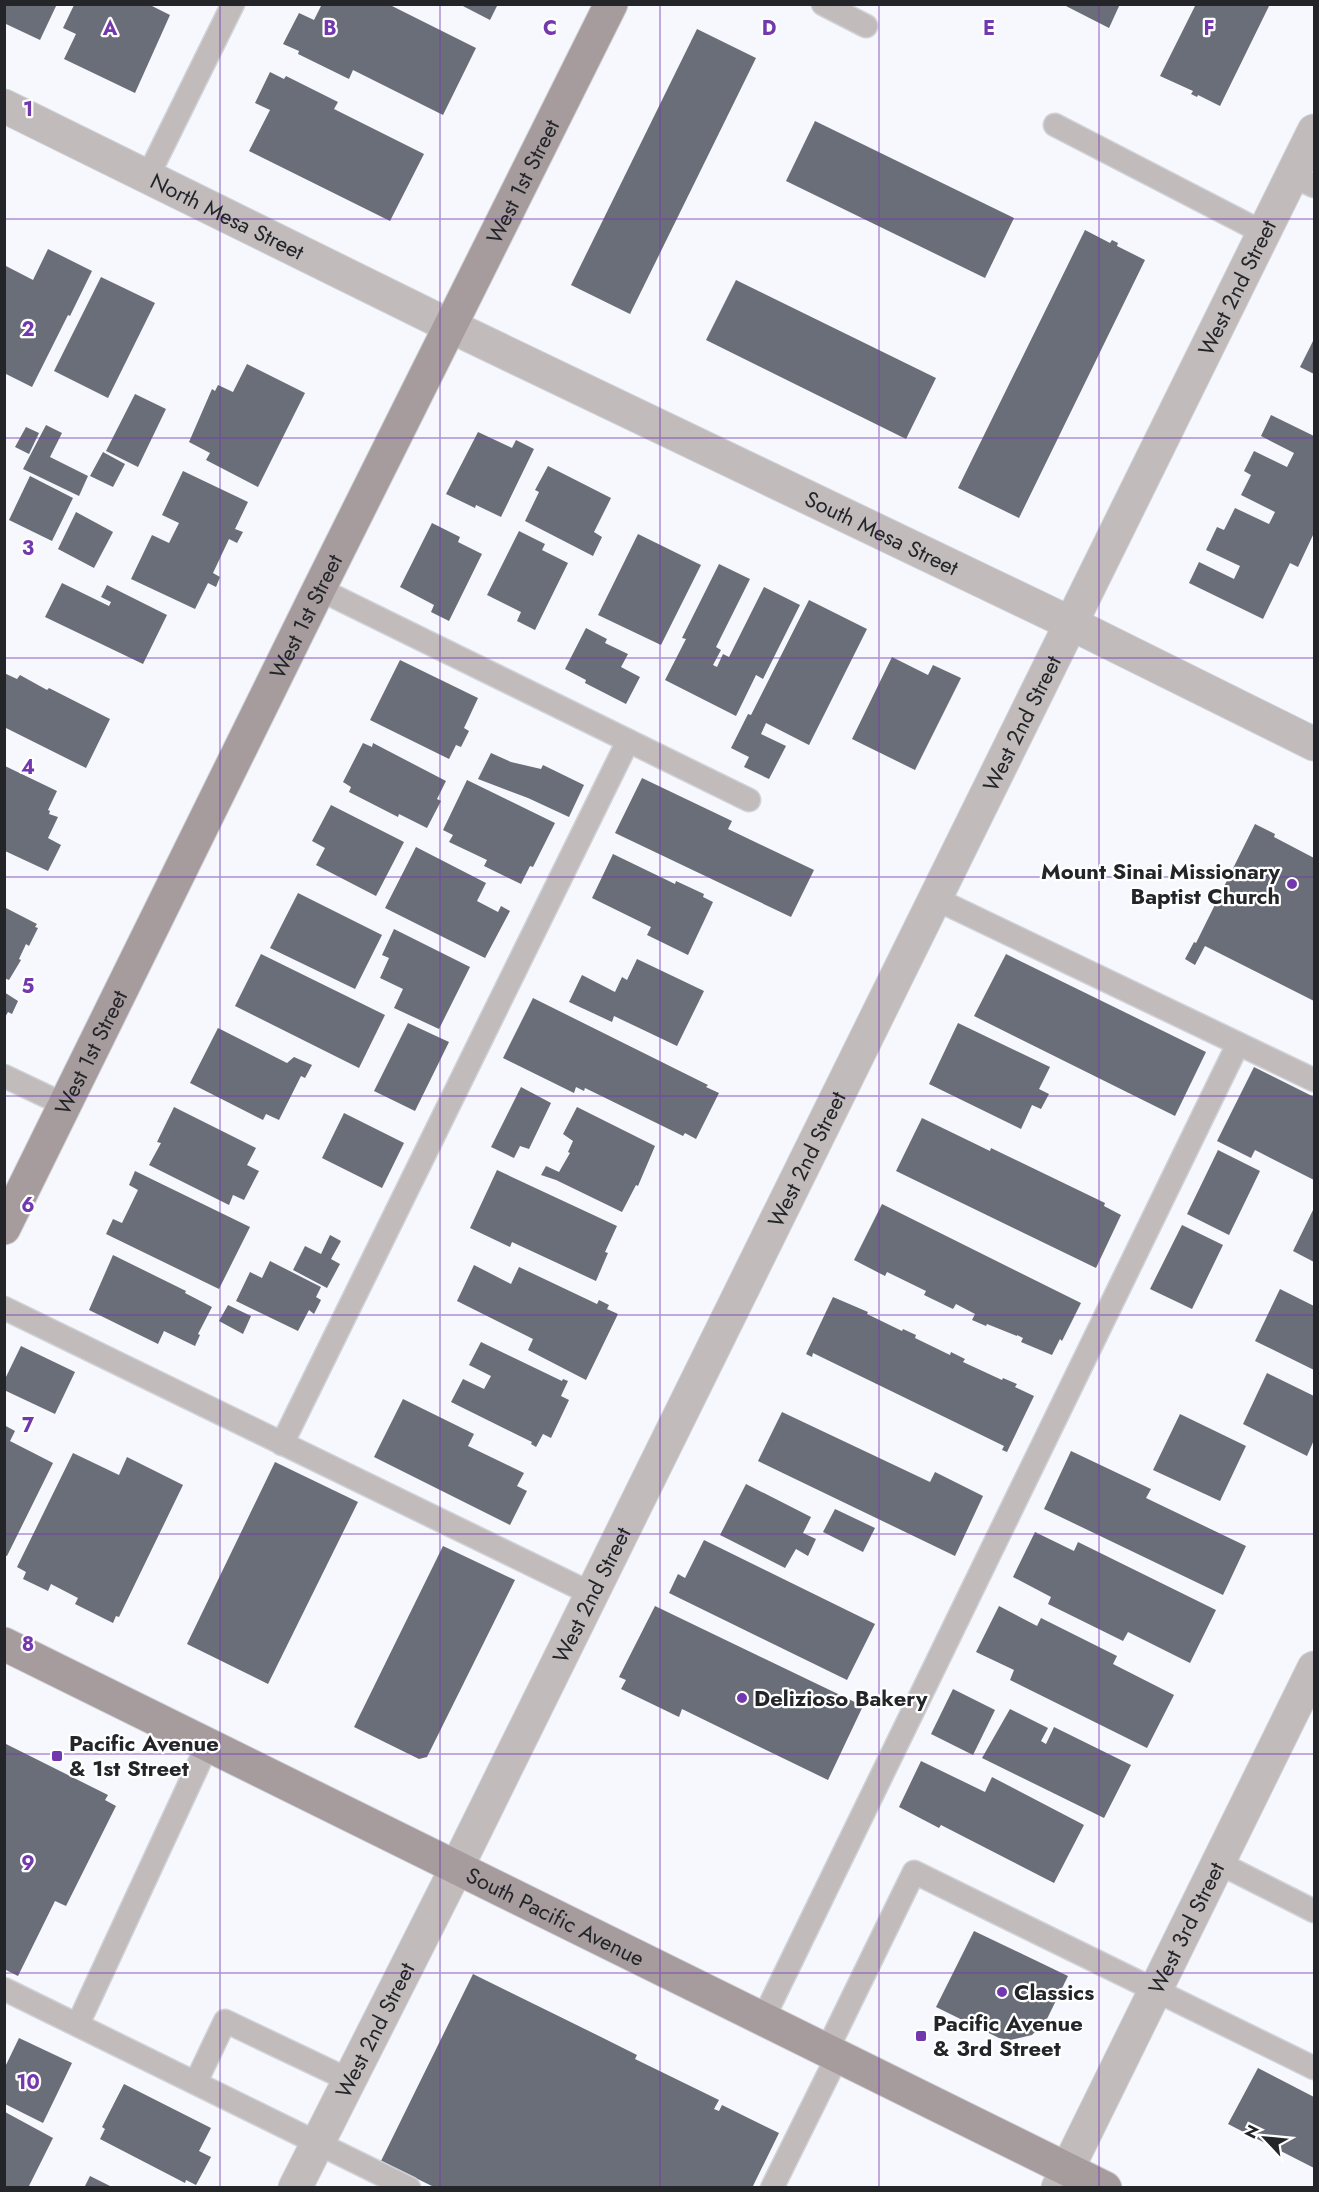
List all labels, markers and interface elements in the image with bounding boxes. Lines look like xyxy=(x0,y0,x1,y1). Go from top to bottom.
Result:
text: A xyxy=(102,14,118,43)
text: B xyxy=(323,14,337,43)
text: C xyxy=(543,14,557,43)
text: D xyxy=(762,14,776,43)
text: E xyxy=(983,14,995,43)
text: F xyxy=(1203,14,1215,43)
text: 1 xyxy=(23,95,33,124)
street label: West 1st Street xyxy=(478,113,567,249)
street label: North Mesa Street xyxy=(145,165,310,268)
street label: West 2nd Street xyxy=(1190,213,1284,361)
text: 2 xyxy=(21,315,35,344)
street label: South Mesa Street xyxy=(800,482,965,584)
text: 3 xyxy=(22,534,34,563)
street label: West 1st Street xyxy=(261,548,350,684)
street label: West 2nd Street xyxy=(975,649,1069,797)
text: 4 xyxy=(21,753,35,782)
place label: Mount Sinai Missionary Baptist Church xyxy=(1041,855,1281,912)
marker: Mount Sinai Missionary Baptist Church xyxy=(1285,877,1299,891)
text: 5 xyxy=(22,972,35,1001)
street label: West 1st Street xyxy=(46,984,135,1120)
street label: West 2nd Street xyxy=(759,1085,854,1233)
text: 6 xyxy=(21,1191,35,1220)
text: 7 xyxy=(22,1411,35,1440)
street label: West 2nd Street xyxy=(544,1521,639,1668)
text: 8 xyxy=(22,1630,34,1659)
place label: Delizioso Bakery xyxy=(754,1682,928,1714)
marker: Delizioso Bakery xyxy=(735,1691,749,1705)
place label: Pacific Avenue & 1st Street xyxy=(69,1727,219,1784)
marker: Pacific Avenue & 1st Street xyxy=(50,1749,64,1763)
text: 9 xyxy=(21,1849,35,1878)
street label: West 3rd Street xyxy=(1140,1856,1232,1999)
street label: South Pacific Avenue xyxy=(461,1859,650,1974)
street label: West 2nd Street xyxy=(327,1956,423,2103)
place label: Classics xyxy=(1014,1976,1094,2008)
marker: Classics xyxy=(995,1985,1009,1999)
place label: Pacific Avenue & 3rd Street xyxy=(933,2007,1083,2064)
marker: Pacific Avenue & 3rd Street xyxy=(914,2029,928,2043)
text: 10 xyxy=(16,2068,40,2097)
north arrow xyxy=(1235,2108,1295,2168)
text: N xyxy=(1239,2121,1265,2142)

